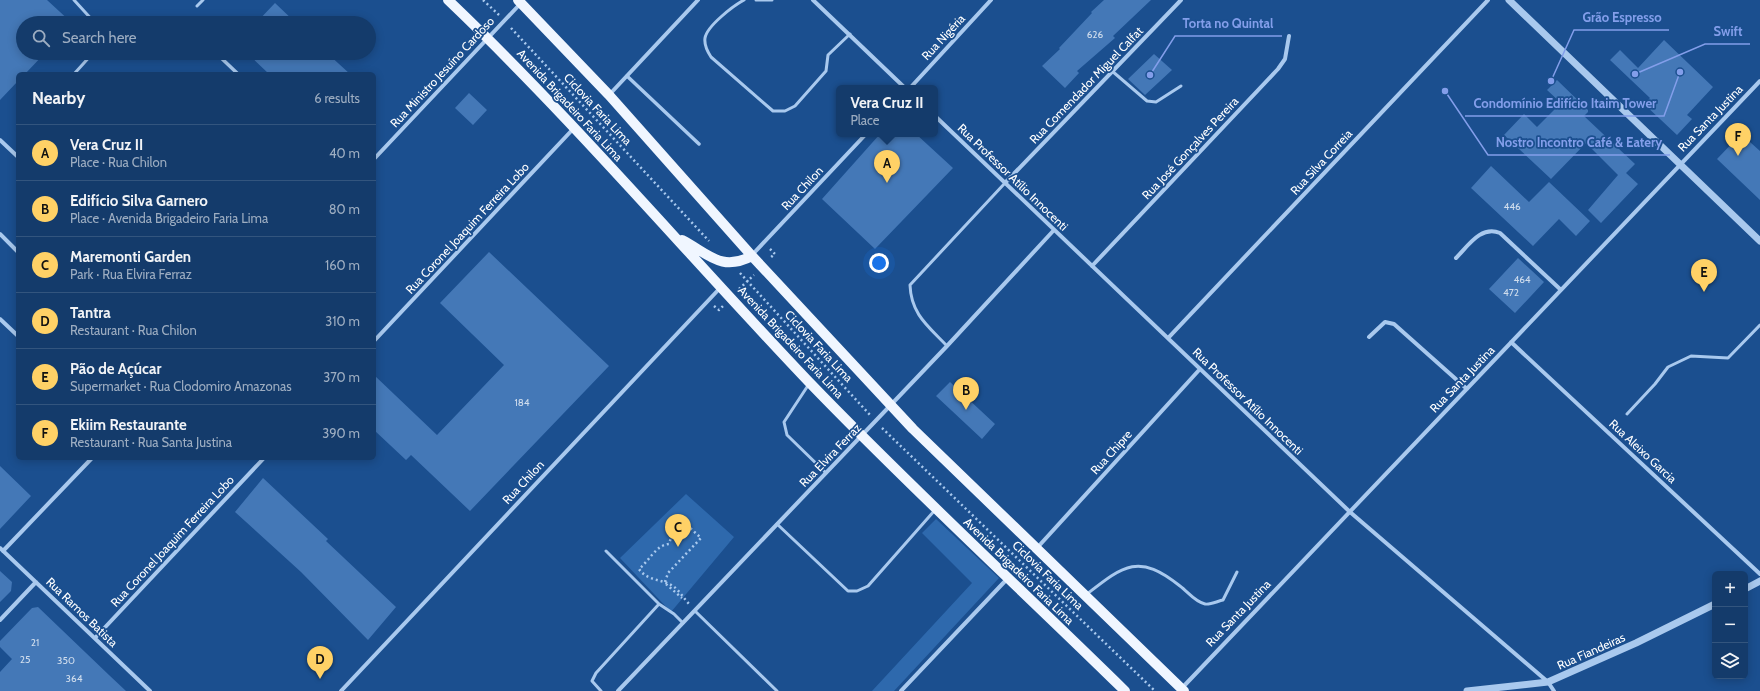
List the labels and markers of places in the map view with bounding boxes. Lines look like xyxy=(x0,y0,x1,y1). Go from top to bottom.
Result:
callout: Grão Espresso xyxy=(1574,5,1669,30)
callout: Torta no Quintal xyxy=(1175,11,1282,36)
callout: Swift xyxy=(1705,19,1750,44)
callout: Condomínio Edifício Itaim Tower xyxy=(1465,91,1664,116)
pin: F xyxy=(1725,123,1751,156)
callout: Nostro Incontro Café & Eatery xyxy=(1488,130,1670,155)
pin: A xyxy=(874,150,900,183)
pin: E xyxy=(1691,259,1717,292)
pin: B xyxy=(953,377,979,410)
pin: C xyxy=(665,514,691,547)
pin: D xyxy=(307,646,333,679)

